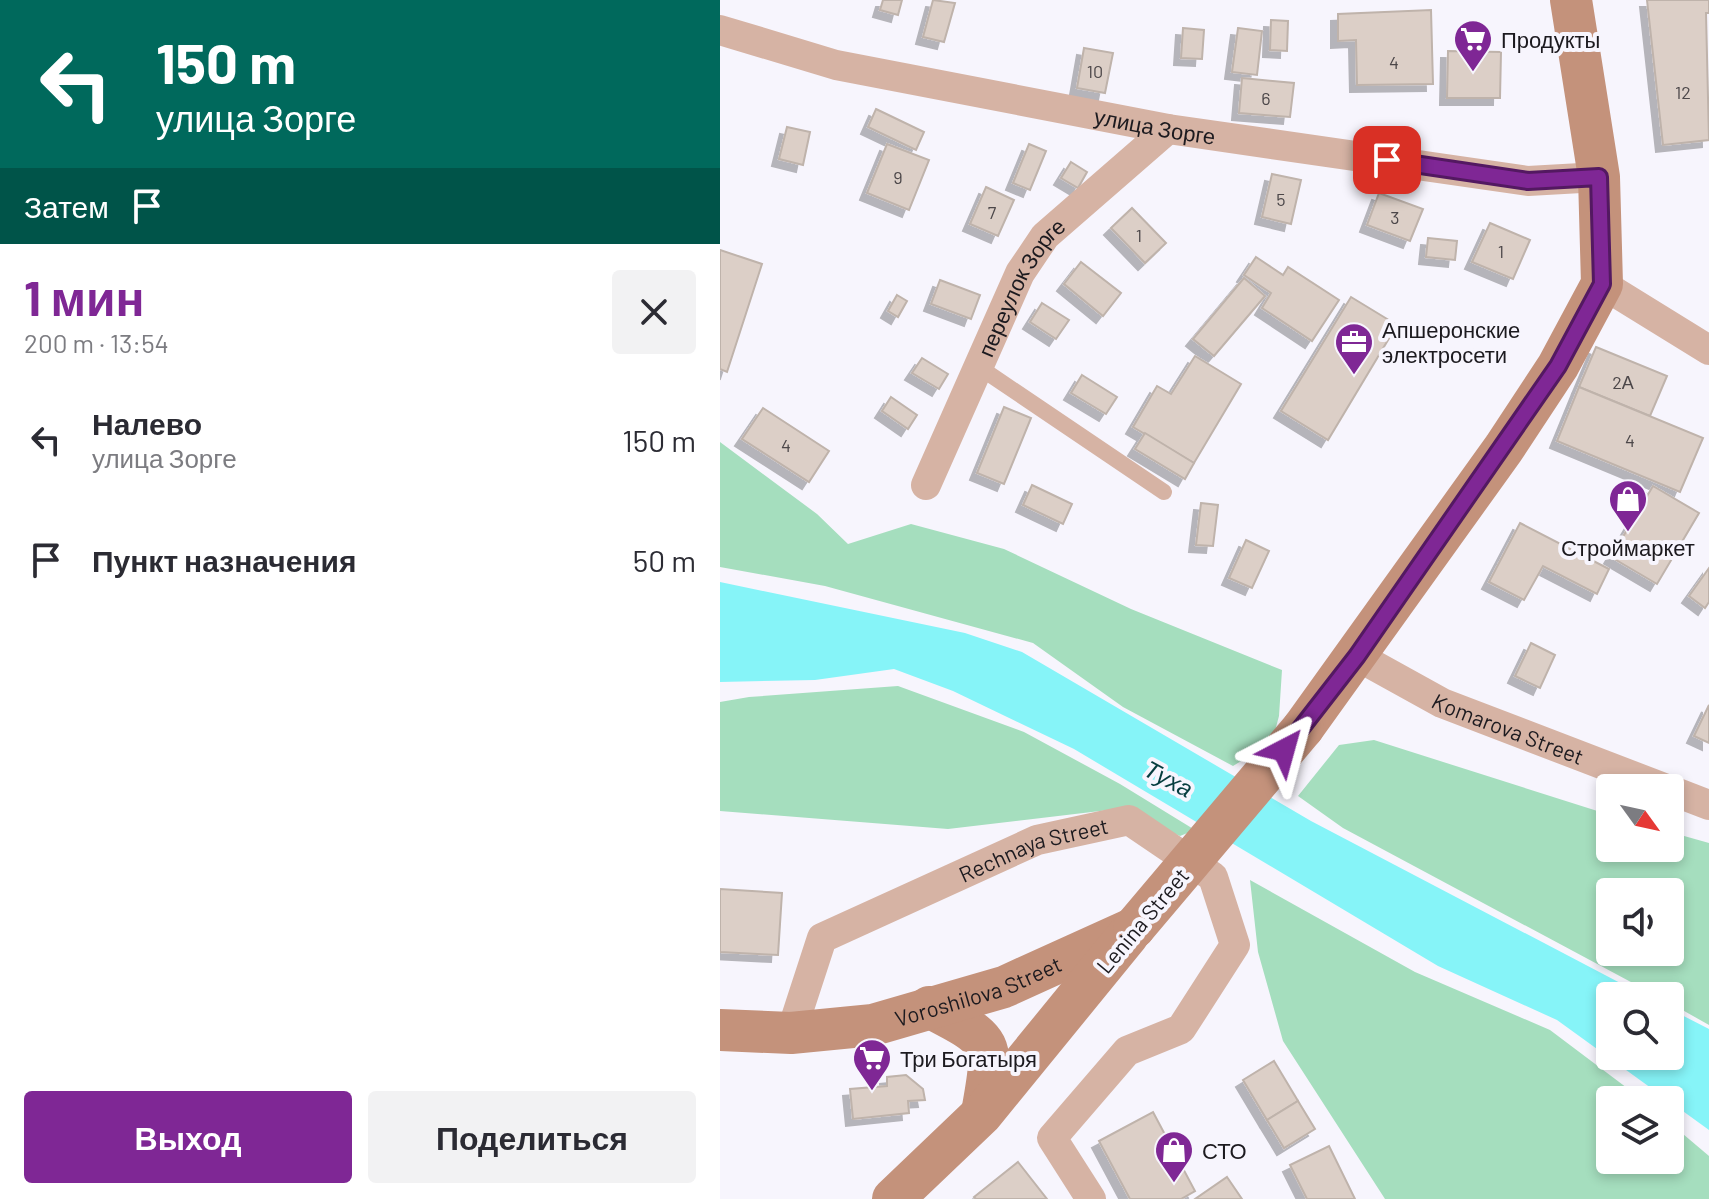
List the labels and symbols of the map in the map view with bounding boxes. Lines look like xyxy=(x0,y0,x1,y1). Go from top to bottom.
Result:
supermarket icon: Продукты xyxy=(1452,18,1494,73)
place label: Продукты xyxy=(1501,26,1600,53)
house number: 4 xyxy=(1389,51,1399,73)
house number: 10 xyxy=(1087,60,1103,82)
house number: 12 xyxy=(1675,81,1691,103)
house number: 6 xyxy=(1261,87,1271,109)
street label: улица Зорге xyxy=(1092,102,1217,149)
pin xyxy=(1353,126,1421,194)
house number: 9 xyxy=(893,166,903,188)
house number: 5 xyxy=(1276,188,1286,210)
house number: 7 xyxy=(988,201,997,223)
house number: 3 xyxy=(1390,206,1400,228)
street label: переулок Зорге xyxy=(972,212,1070,360)
house number: 1 xyxy=(1136,224,1142,246)
house number: 1 xyxy=(1498,240,1504,262)
place label: Апшеронские электросети xyxy=(1382,316,1520,368)
office icon: Апшеронские электросети xyxy=(1333,321,1375,376)
house number: 2А xyxy=(1612,371,1634,393)
house number: 4 xyxy=(1625,429,1635,451)
house number: 4 xyxy=(781,434,791,456)
shop icon: Строймаркет xyxy=(1607,478,1649,533)
place label: Строймаркет xyxy=(1561,534,1695,561)
street label: Komarova Street xyxy=(1428,687,1588,769)
position arrow xyxy=(1242,708,1326,792)
water label: Туха xyxy=(1140,753,1198,803)
north arrow xyxy=(1596,774,1684,862)
street label: Rechnaya Street xyxy=(954,812,1110,887)
street label: Lenina Street xyxy=(1090,862,1194,978)
street label: Voroshilova Street xyxy=(892,950,1065,1031)
supermarket icon: Три Богатыря xyxy=(851,1037,893,1092)
place label: Три Богатыря xyxy=(900,1045,1037,1072)
shop icon: СТО xyxy=(1153,1129,1195,1184)
place label: СТО xyxy=(1202,1137,1247,1163)

